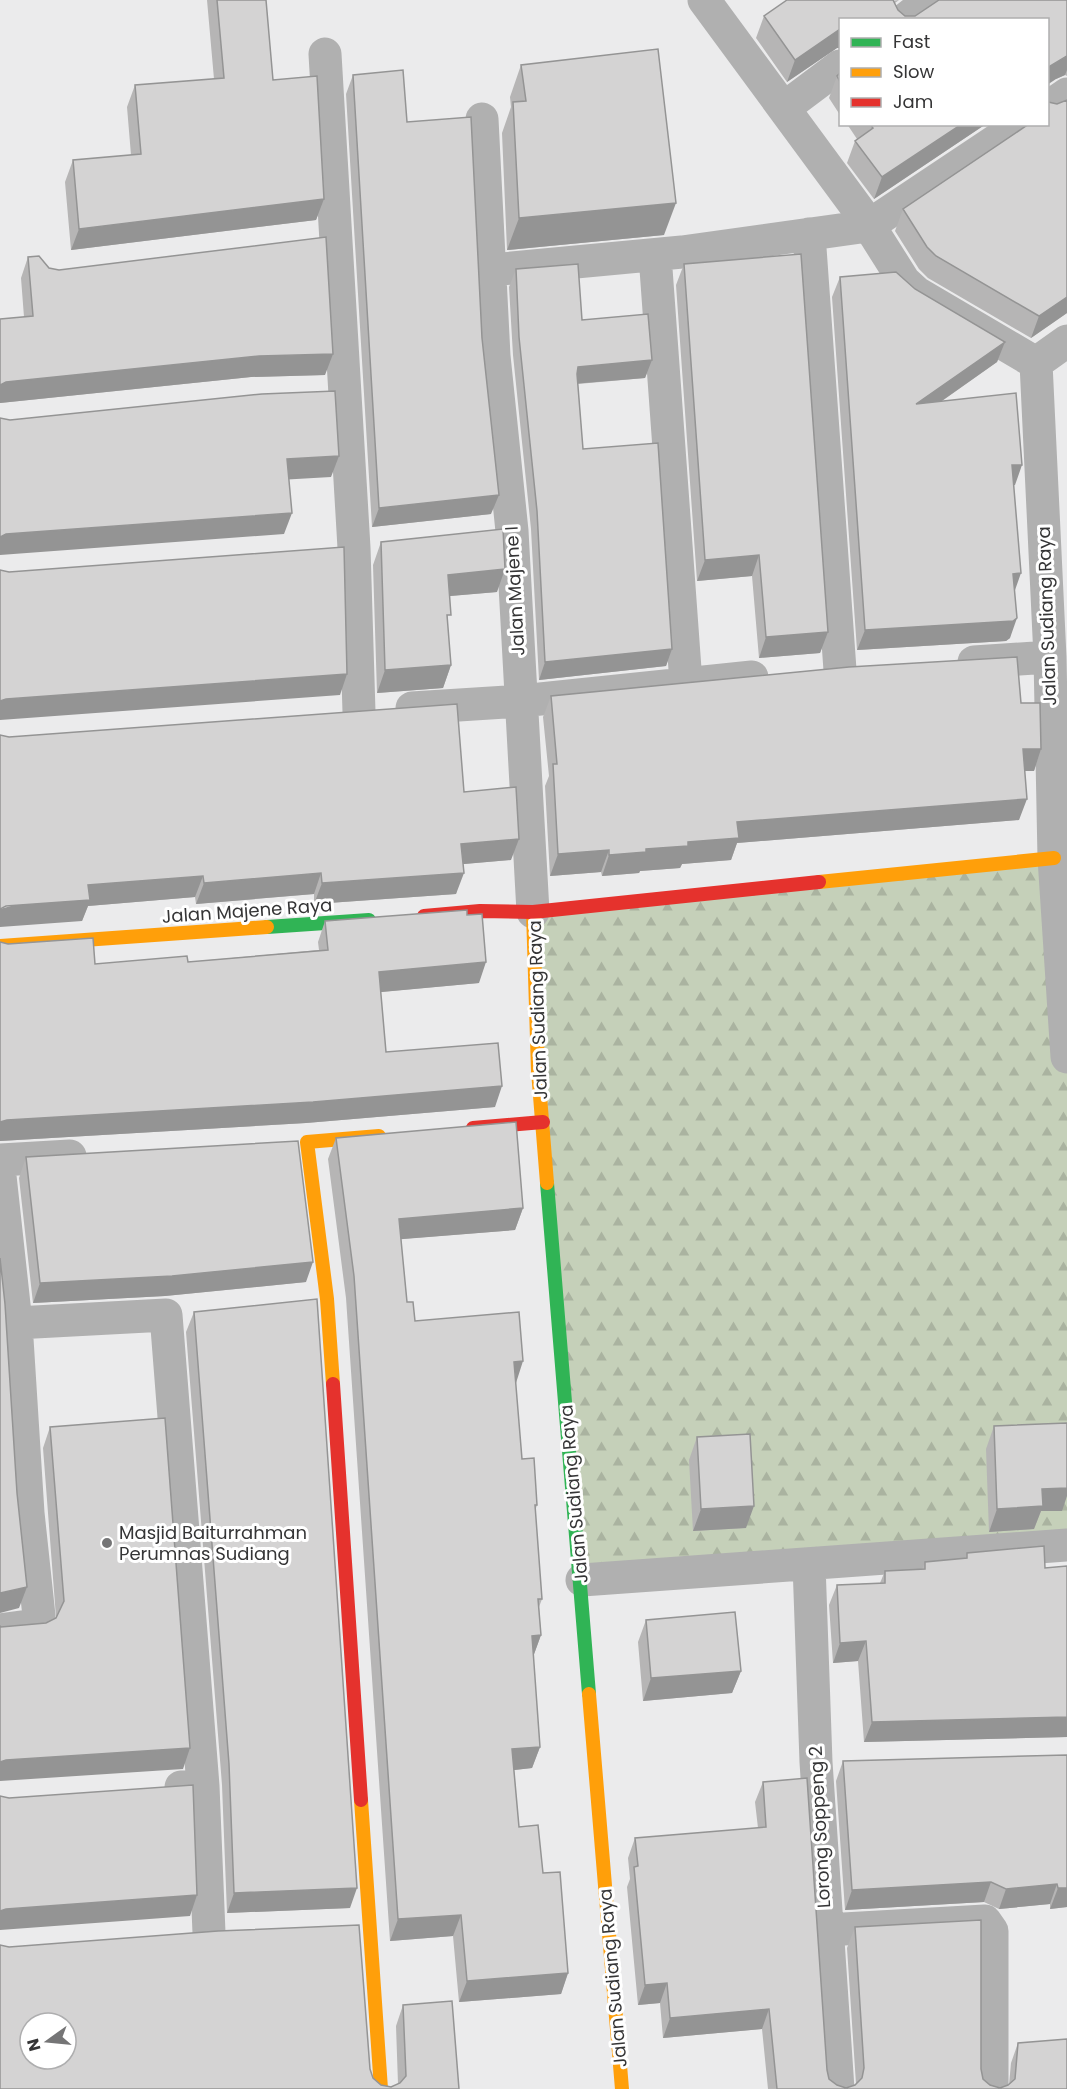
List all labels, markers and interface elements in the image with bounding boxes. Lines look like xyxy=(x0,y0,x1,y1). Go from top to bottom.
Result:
legend xyxy=(839,18,1049,126)
text: Fast xyxy=(893,29,930,54)
text: Slow xyxy=(893,59,935,84)
text: Jam xyxy=(893,89,933,114)
street label: Jalan Majene I xyxy=(499,526,530,657)
street label: Jalan Sudiang Raya xyxy=(1031,526,1062,706)
street label: Jalan Majene Raya xyxy=(161,892,333,929)
street label: Jalan Sudiang Raya xyxy=(522,920,553,1100)
street label: Jalan Sudiang Raya xyxy=(553,1404,594,1584)
place label: Masjid Baiturrahman Perumnas Sudiang xyxy=(119,1520,307,1566)
marker: Masjid Baiturrahman Perumnas Sudiang xyxy=(100,1536,114,1550)
street label: Lorong Soppeng 2 xyxy=(803,1745,836,1909)
street label: Jalan Sudiang Raya xyxy=(592,1888,633,2068)
north arrow xyxy=(18,2011,78,2071)
text: N xyxy=(21,2036,47,2054)

